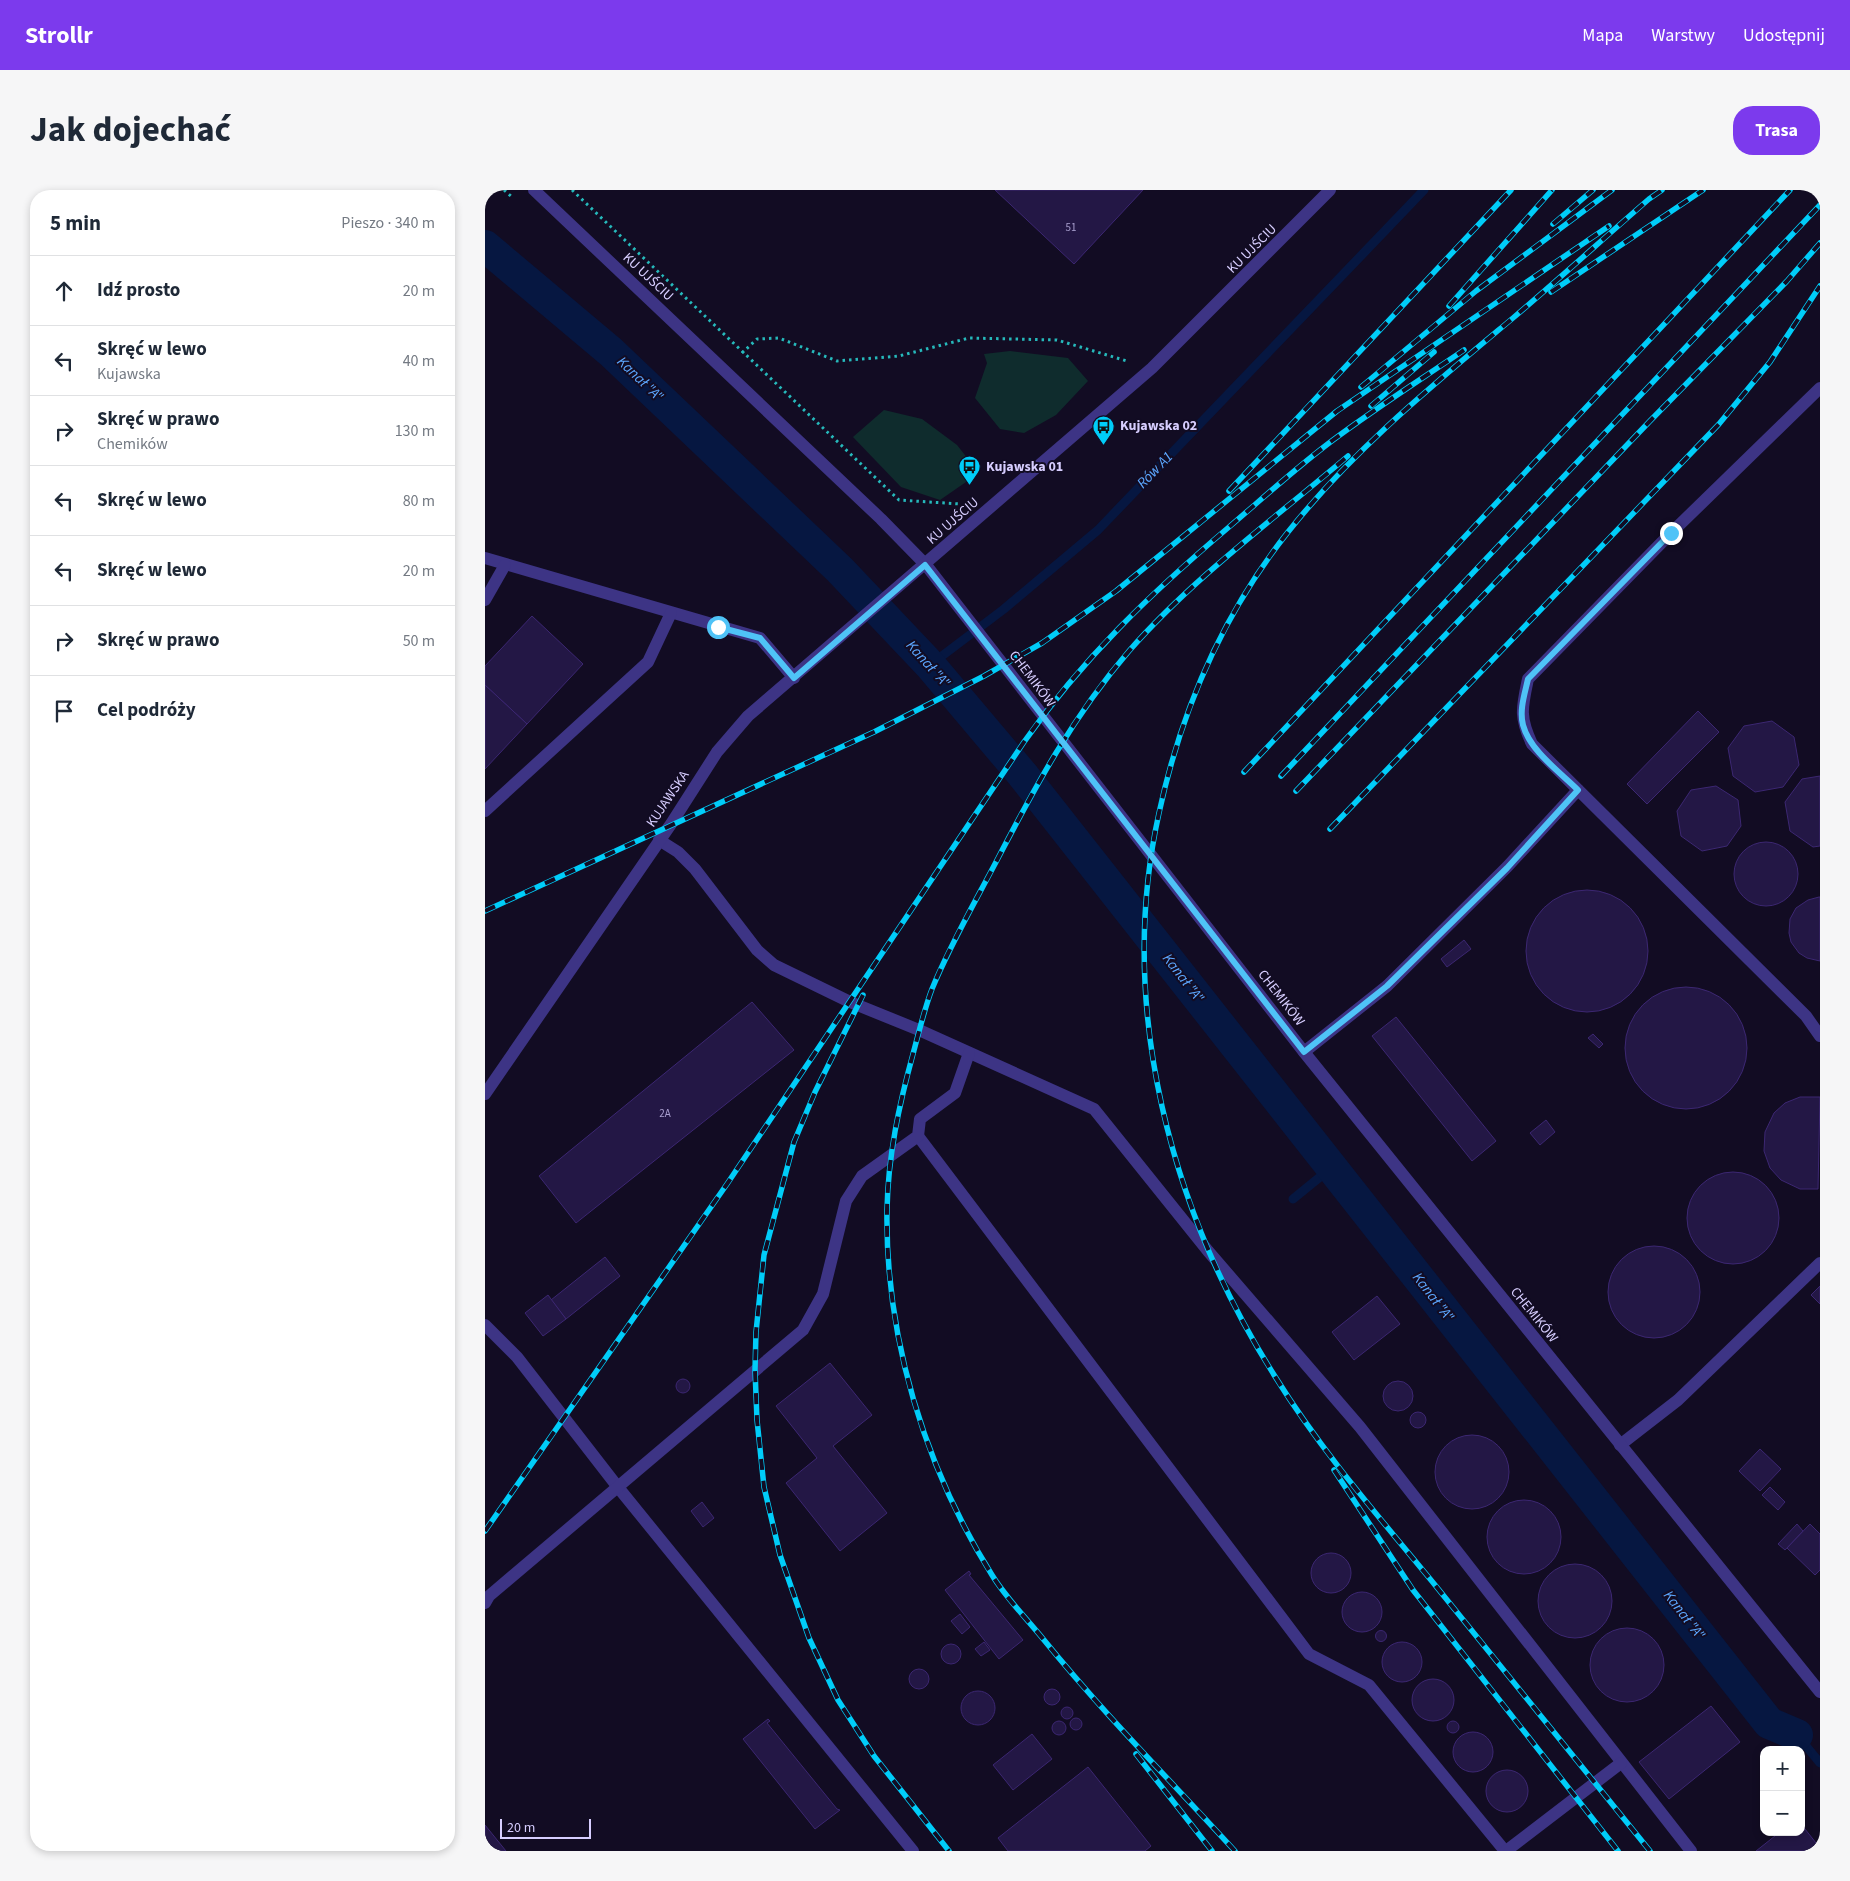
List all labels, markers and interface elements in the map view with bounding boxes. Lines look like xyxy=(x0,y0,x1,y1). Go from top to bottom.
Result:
text: Strollr xyxy=(25,18,93,53)
text: Mapa xyxy=(1582,23,1623,48)
text: Warstwy xyxy=(1651,23,1715,48)
text: Udostępnij xyxy=(1743,23,1825,48)
text: Jak dojechać xyxy=(30,105,231,155)
button: Trasa xyxy=(1733,106,1820,155)
text: 5 min xyxy=(50,208,101,238)
text: Pieszo · 340 m xyxy=(341,212,435,234)
house number: 51 xyxy=(1066,220,1076,235)
street label: KU UJŚCIU xyxy=(1223,220,1281,278)
street label: KU UJŚCIU xyxy=(618,248,678,306)
icon: ahead xyxy=(50,277,78,305)
text: Idź prosto xyxy=(97,277,180,304)
text: 20 m xyxy=(403,280,435,302)
text: Skręć w lewo xyxy=(97,336,207,363)
icon: left xyxy=(50,347,78,375)
text: 40 m xyxy=(403,350,435,372)
water label: Kanał "A" xyxy=(612,352,668,407)
text: Kujawska xyxy=(97,363,161,385)
text: Skręć w prawo xyxy=(97,406,219,433)
bus stop icon: Kujawska 02 xyxy=(1092,414,1116,445)
place label: Kujawska 02 xyxy=(1120,416,1197,436)
icon: right xyxy=(50,417,78,445)
text: 130 m xyxy=(395,420,435,442)
text: Chemików xyxy=(97,433,168,455)
water label: Rów A1 xyxy=(1132,447,1178,493)
bus stop icon: Kujawska 01 xyxy=(958,455,982,486)
place label: Kujawska 01 xyxy=(986,457,1063,477)
icon: left xyxy=(50,487,78,515)
text: Skręć w lewo xyxy=(97,487,207,514)
text: 80 m xyxy=(403,490,435,512)
street label: KU UJŚCIU xyxy=(923,493,983,549)
route end xyxy=(1660,522,1683,545)
icon: left xyxy=(50,557,78,585)
text: Skręć w lewo xyxy=(97,557,207,584)
text: 20 m xyxy=(403,560,435,582)
route start xyxy=(707,616,730,639)
icon: right xyxy=(50,627,78,655)
text: Skręć w prawo xyxy=(97,627,219,654)
text: 50 m xyxy=(403,630,435,652)
water label: Kanał "A" xyxy=(901,636,955,693)
street label: CHEMIKÓW xyxy=(1004,646,1060,712)
icon: arrive xyxy=(50,697,78,725)
text: Cel podróży xyxy=(97,697,196,724)
street label: KUJAWSKA xyxy=(642,766,695,831)
water label: Kanał "A" xyxy=(1157,949,1209,1008)
street label: CHEMIKÓW xyxy=(1253,966,1309,1030)
house number: 2A xyxy=(659,1106,671,1121)
water label: Kanał "A" xyxy=(1407,1268,1459,1327)
street label: CHEMIKÓW xyxy=(1505,1283,1563,1347)
water label: Kanał "A" xyxy=(1658,1586,1710,1645)
map controls xyxy=(1760,1746,1805,1836)
button: + xyxy=(1760,1746,1805,1791)
button: − xyxy=(1760,1791,1805,1836)
scale bar xyxy=(500,1816,591,1839)
text: 20 m xyxy=(507,1818,535,1838)

